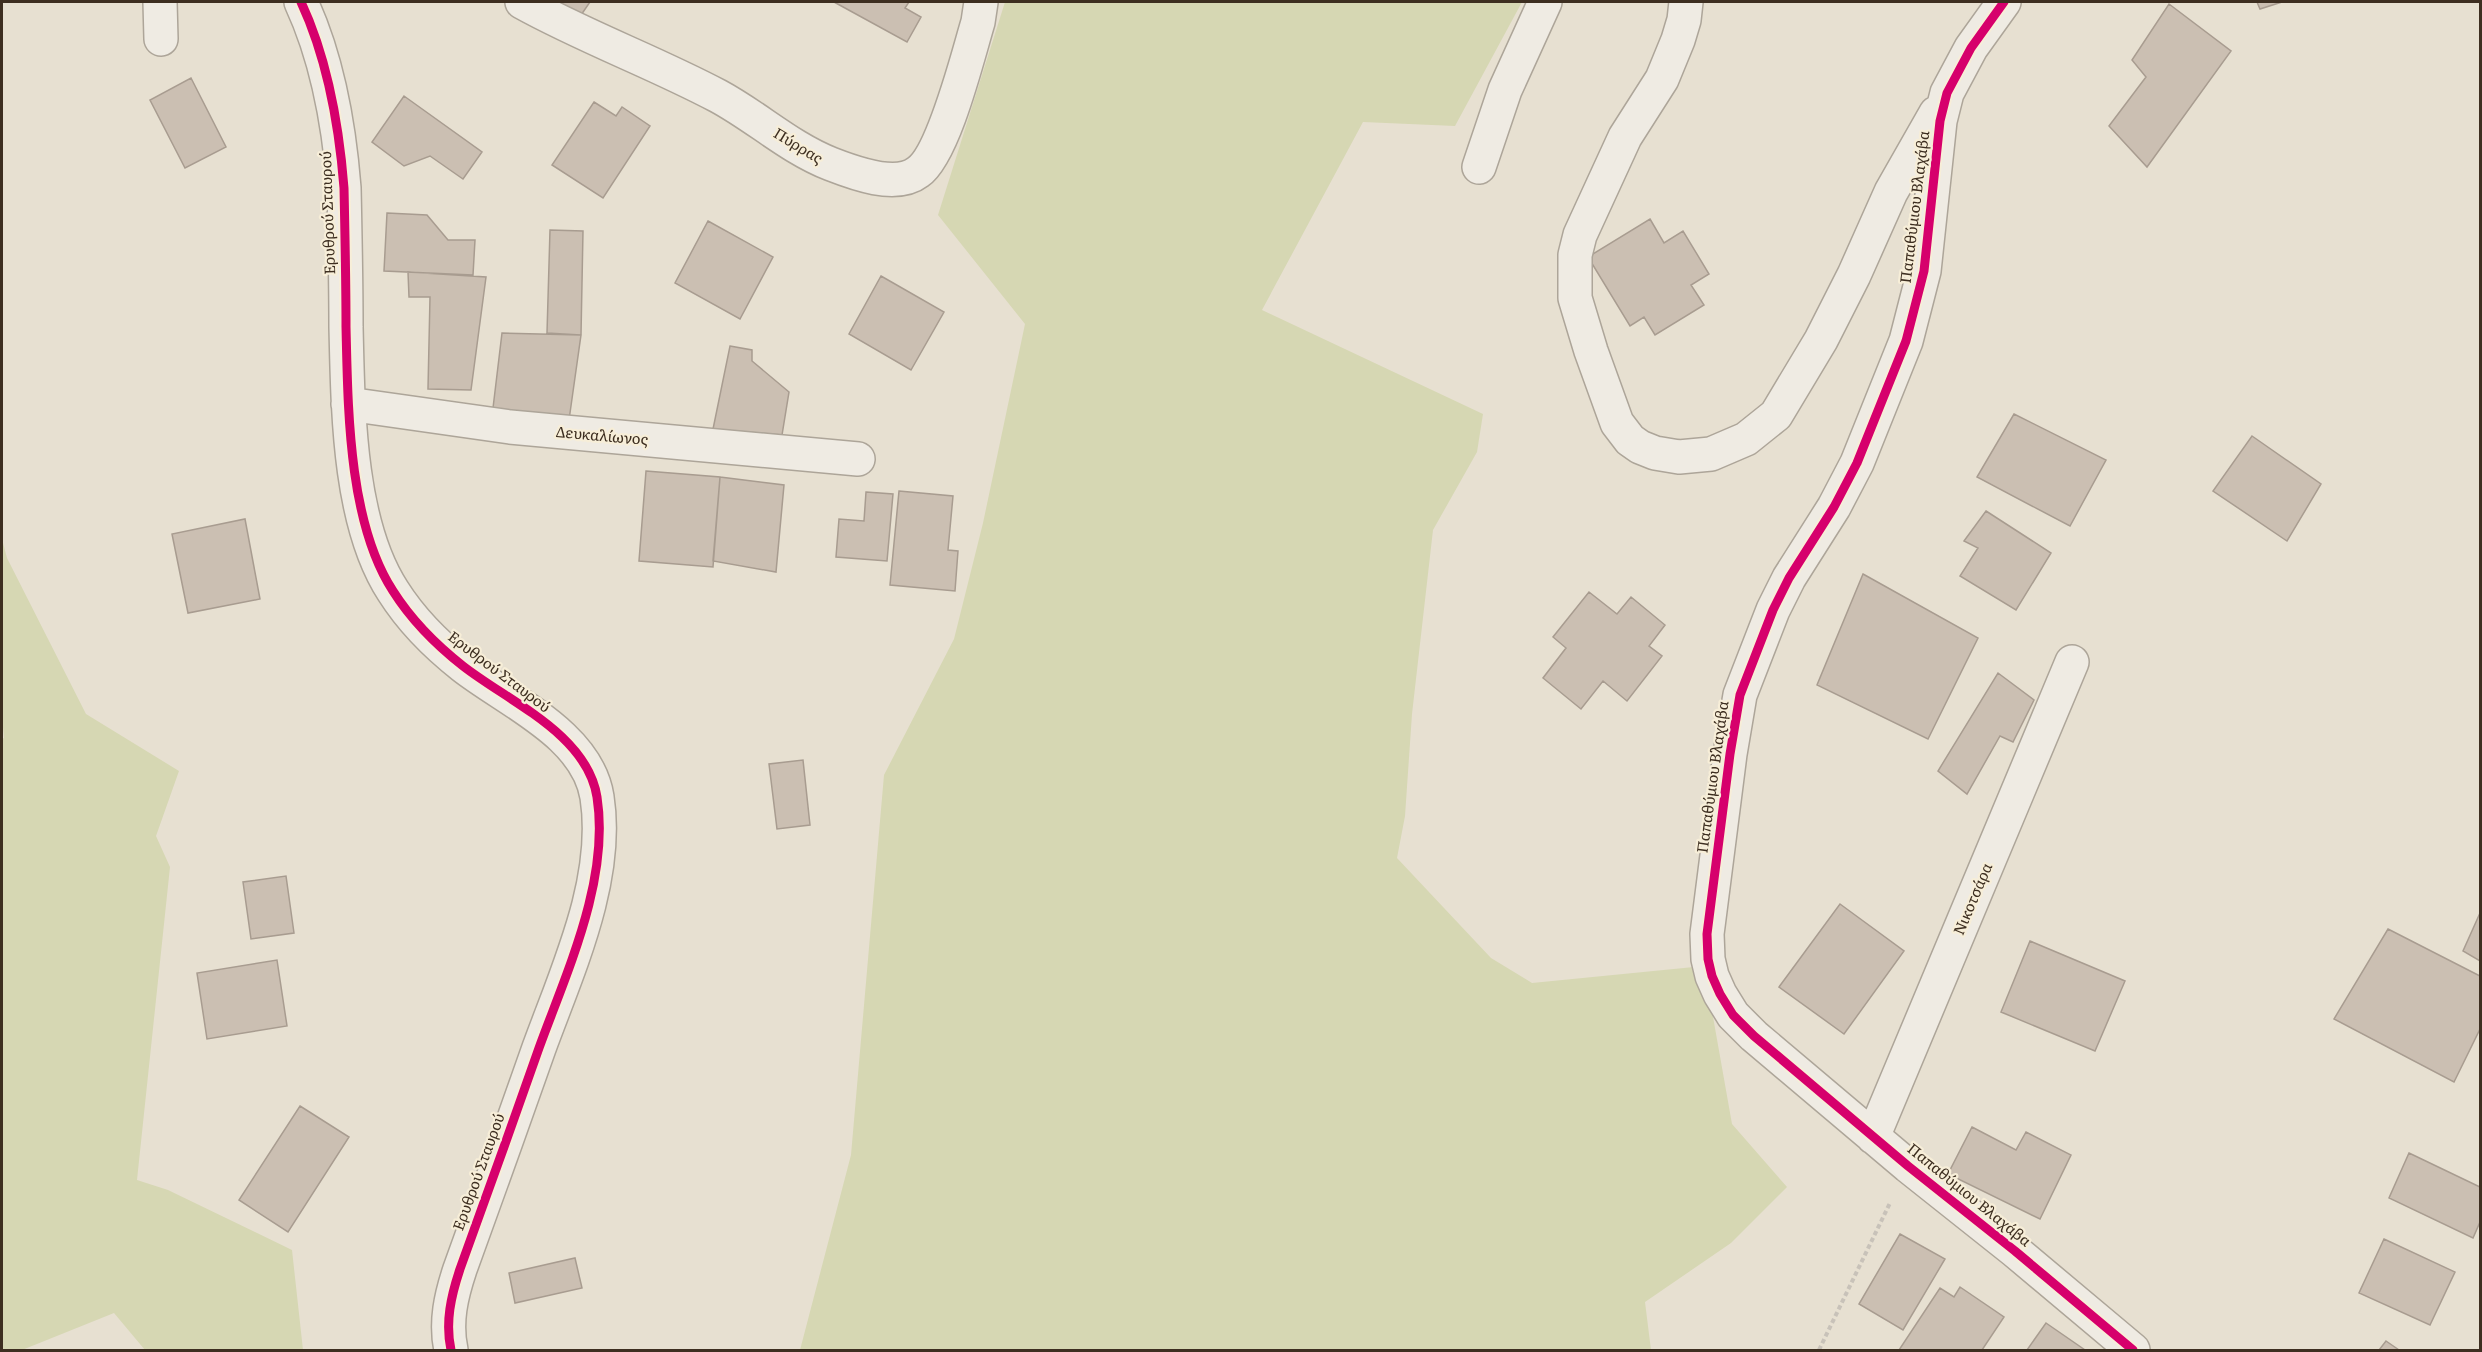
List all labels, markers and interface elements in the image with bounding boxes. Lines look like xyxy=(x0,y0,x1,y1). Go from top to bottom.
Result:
street label: Πύρρας xyxy=(770,121,828,169)
street label: Παπαθύμιου Βλαχάβα xyxy=(1893,129,1934,285)
street label: Ερυθρού Σταυρού xyxy=(313,151,340,275)
street label: Δευκαλίωνος xyxy=(555,419,650,450)
street label: Ερυθρού Σταυρού xyxy=(444,624,556,717)
street label: Παπαθύμιου Βλαχάβα xyxy=(1689,699,1734,855)
street label: Νικοτσάρα xyxy=(1946,859,1997,938)
street label: Ερυθρού Σταυρού xyxy=(446,1109,510,1233)
street label: Παπαθύμιου Βλαχάβα xyxy=(1903,1137,2037,1251)

